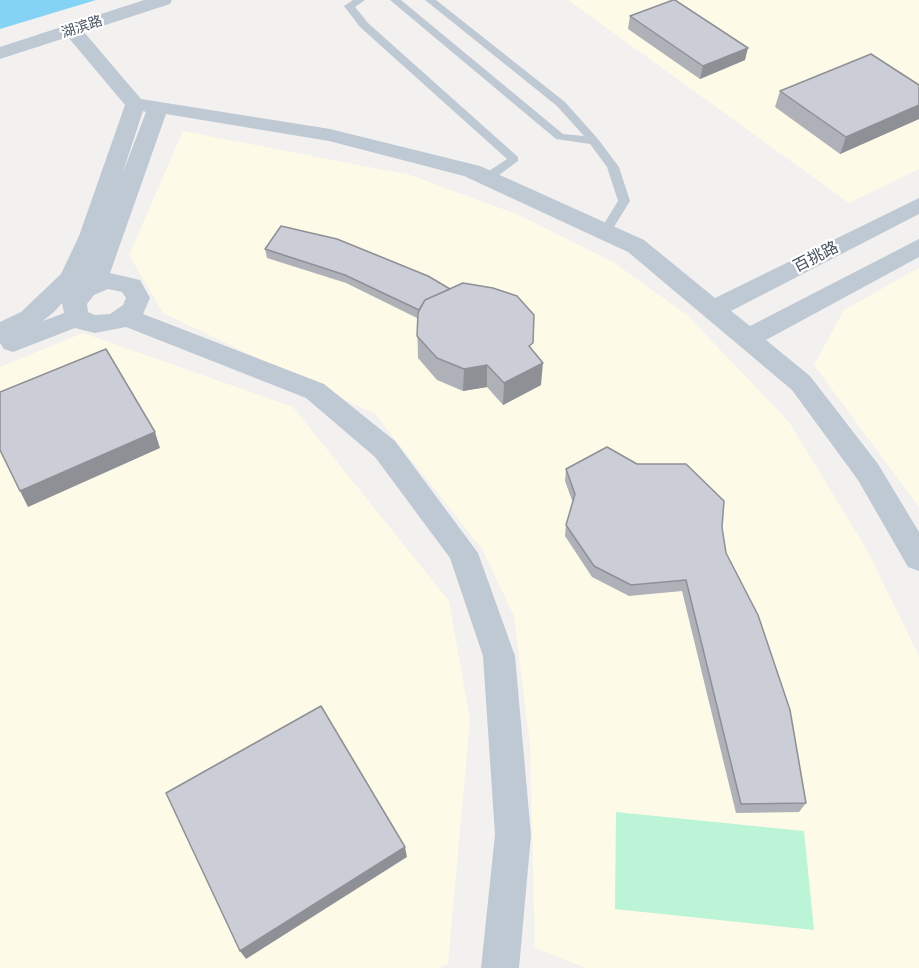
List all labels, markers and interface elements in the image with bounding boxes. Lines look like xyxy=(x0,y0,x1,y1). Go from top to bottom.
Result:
street label: 湖滨路 xyxy=(59,13,105,41)
street label: 百挑路 xyxy=(790,238,842,276)

